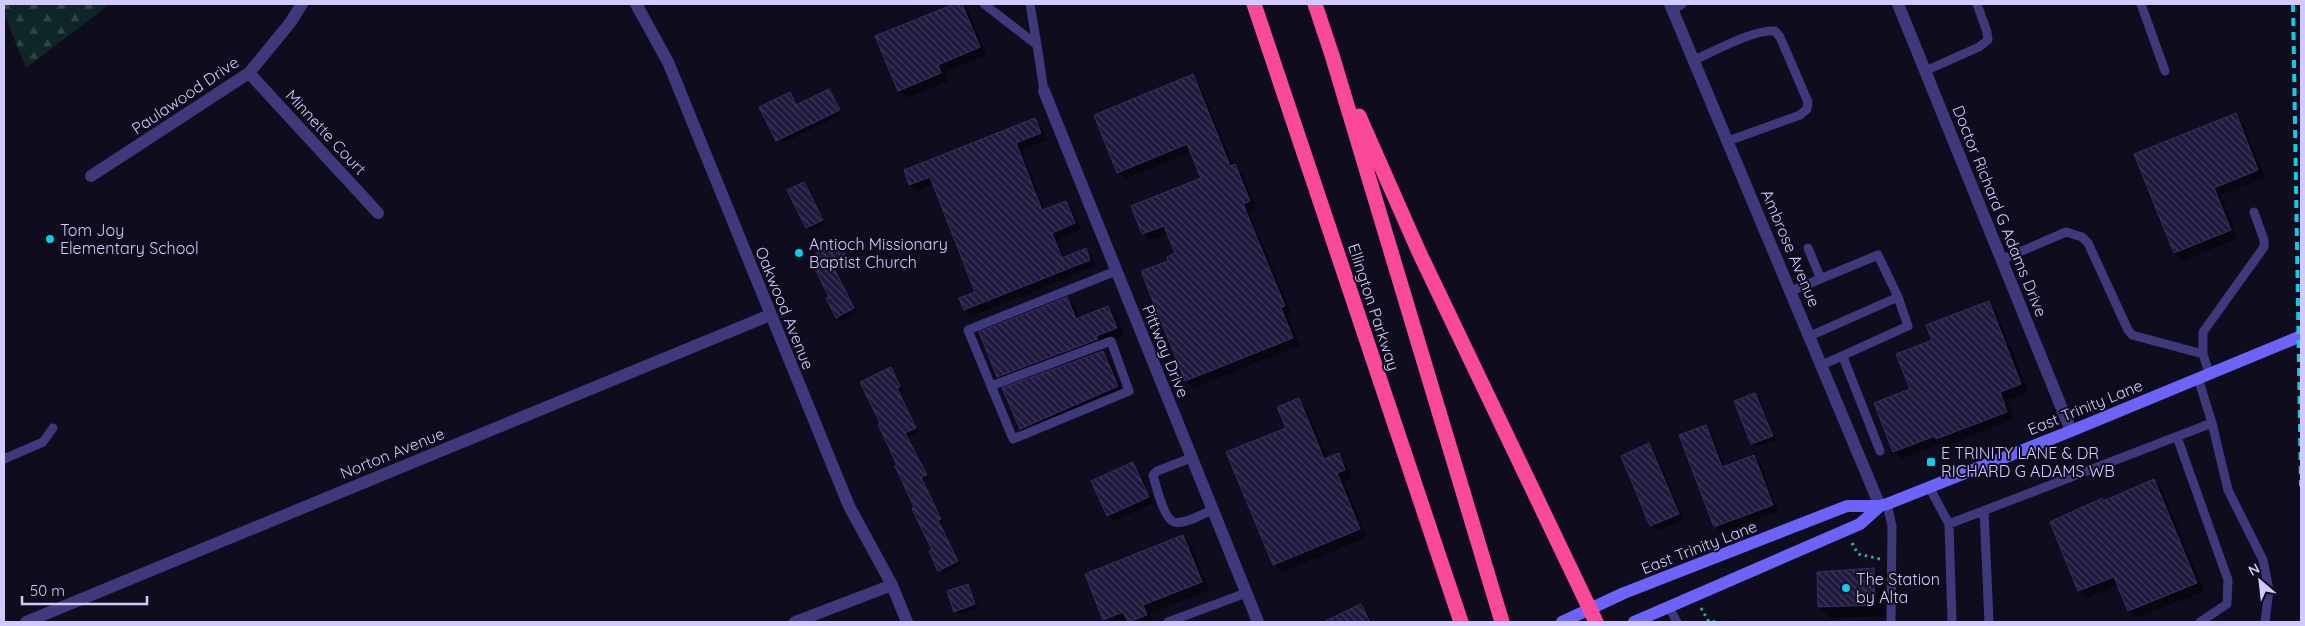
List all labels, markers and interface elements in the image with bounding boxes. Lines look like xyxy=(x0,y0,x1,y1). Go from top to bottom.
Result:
street label: Paulawood Drive xyxy=(127,52,243,138)
street label: Minnette Court xyxy=(281,85,371,179)
street label: Doctor Richard G Adams Drive xyxy=(1948,102,2052,320)
street label: Ambrose Avenue xyxy=(1757,186,1825,310)
place label: Tom Joy Elementary School xyxy=(60,220,199,258)
marker: Tom Joy Elementary School xyxy=(44,233,56,245)
place label: Antioch Missionary Baptist Church xyxy=(809,234,948,272)
street label: Ellington Parkway xyxy=(1344,241,1404,373)
street label: Oakwood Avenue xyxy=(751,244,819,372)
marker: Antioch Missionary Baptist Church xyxy=(793,247,805,259)
street label: Pittway Drive xyxy=(1138,302,1194,400)
street label: East Trinity Lane xyxy=(2025,375,2145,439)
street label: Norton Avenue xyxy=(337,423,447,483)
place label: E TRINITY LANE & DR RICHARD G ADAMS WB xyxy=(1941,443,2115,481)
marker: E TRINITY LANE & DR RICHARD G ADAMS WB xyxy=(1925,456,1937,468)
street label: East Trinity Lane xyxy=(1638,516,1760,578)
north arrow xyxy=(2235,556,2285,606)
text: N xyxy=(2245,559,2263,580)
place label: The Station by Alta xyxy=(1856,569,1940,607)
scale bar xyxy=(22,574,148,606)
text: 50 m xyxy=(30,581,65,600)
marker: The Station by Alta xyxy=(1840,582,1852,594)

